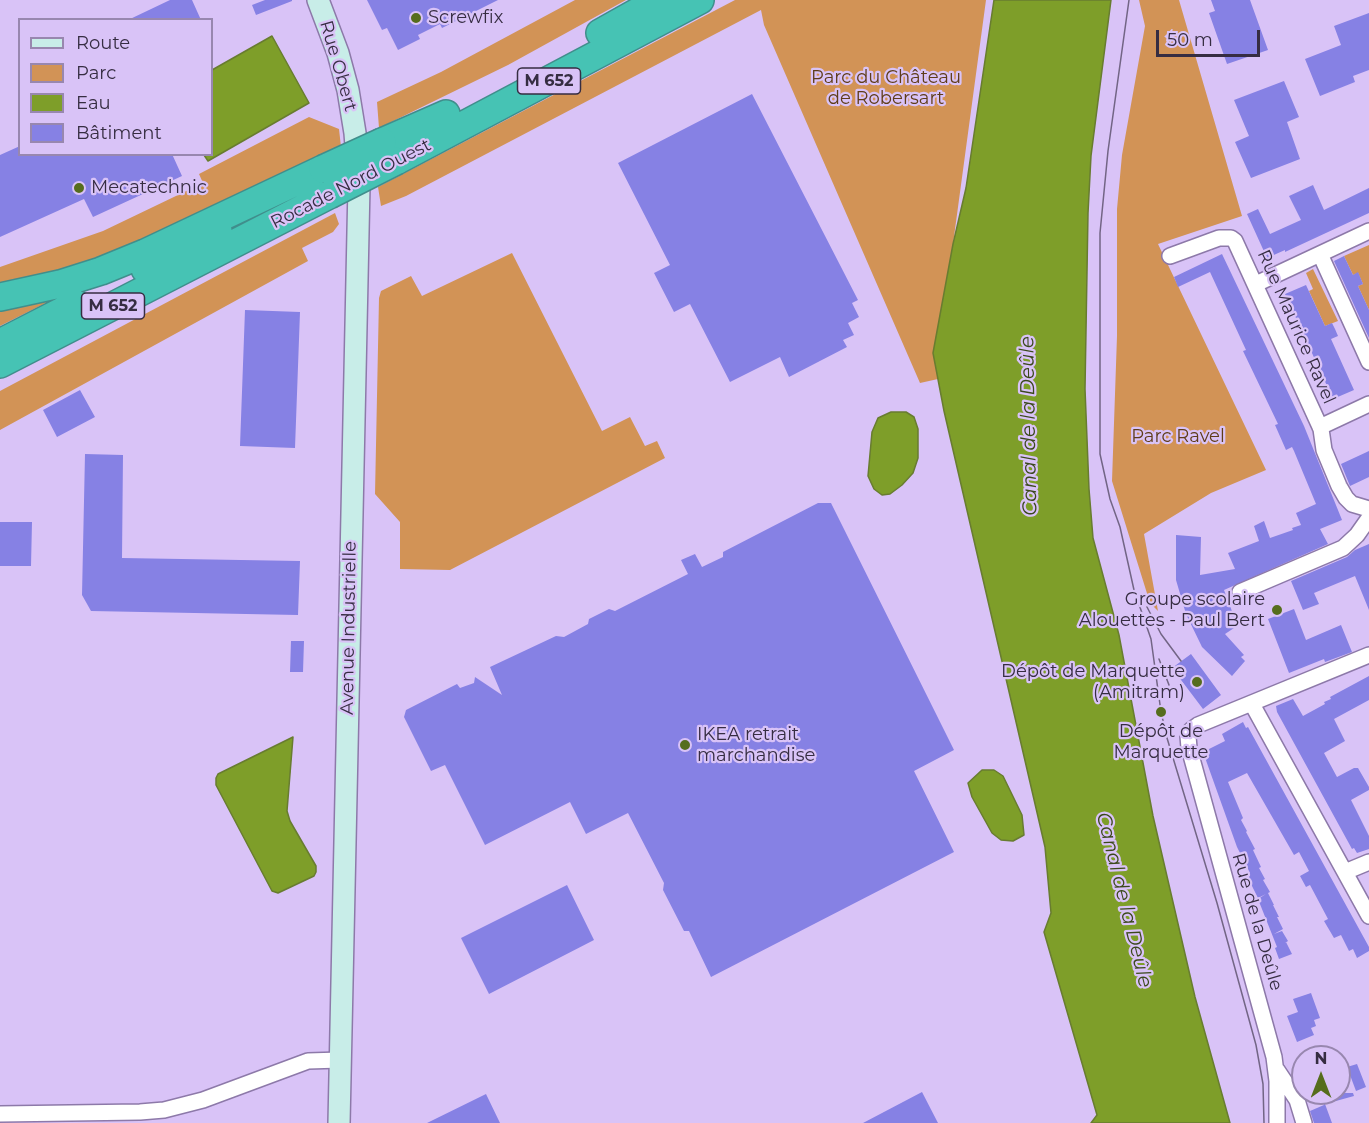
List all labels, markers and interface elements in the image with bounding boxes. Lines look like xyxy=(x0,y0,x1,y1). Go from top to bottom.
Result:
place label: Screwfix xyxy=(428,7,503,29)
marker: Screwfix xyxy=(409,11,423,25)
legend xyxy=(18,18,213,156)
street label: Rue Obert xyxy=(315,18,361,114)
scale bar xyxy=(1159,18,1262,56)
text: 50 m xyxy=(1167,29,1213,51)
text: Route xyxy=(76,32,130,54)
text: Parc xyxy=(76,62,116,84)
park label: Parc du Château de Robersart xyxy=(811,67,961,110)
road number: M 652 xyxy=(518,68,580,94)
text: Eau xyxy=(76,92,111,114)
text: Bâtiment xyxy=(76,122,162,144)
street label: Rocade Nord Ouest xyxy=(267,134,435,234)
place label: Mecatechnic xyxy=(91,177,207,199)
marker: Mecatechnic xyxy=(72,181,86,195)
street label: Rue Maurice Ravel xyxy=(1252,246,1340,408)
road number: M 652 xyxy=(82,293,144,319)
water label: Canal de la Deûle xyxy=(1015,336,1043,516)
park label: Parc Ravel xyxy=(1131,426,1225,448)
street label: Avenue Industrielle xyxy=(337,541,361,715)
place label: Groupe scolaire Alouettes - Paul Bert xyxy=(1079,589,1265,632)
marker: Groupe scolaire Alouettes - Paul Bert xyxy=(1270,603,1284,617)
place label: Dépôt de Marquette (Amitram) xyxy=(1001,661,1185,704)
marker: Dépôt de Marquette (Amitram) xyxy=(1190,675,1204,689)
marker: Dépôt de Marquette xyxy=(1154,705,1168,719)
place label: Dépôt de Marquette xyxy=(1114,721,1208,764)
place label: IKEA retrait marchandise xyxy=(697,724,815,766)
marker: IKEA retrait marchandise xyxy=(678,738,692,752)
water label: Canal de la Deûle xyxy=(1091,810,1157,990)
street label: Rue de la Deûle xyxy=(1227,851,1287,993)
north arrow xyxy=(1291,1045,1351,1105)
text: N xyxy=(1315,1049,1327,1068)

